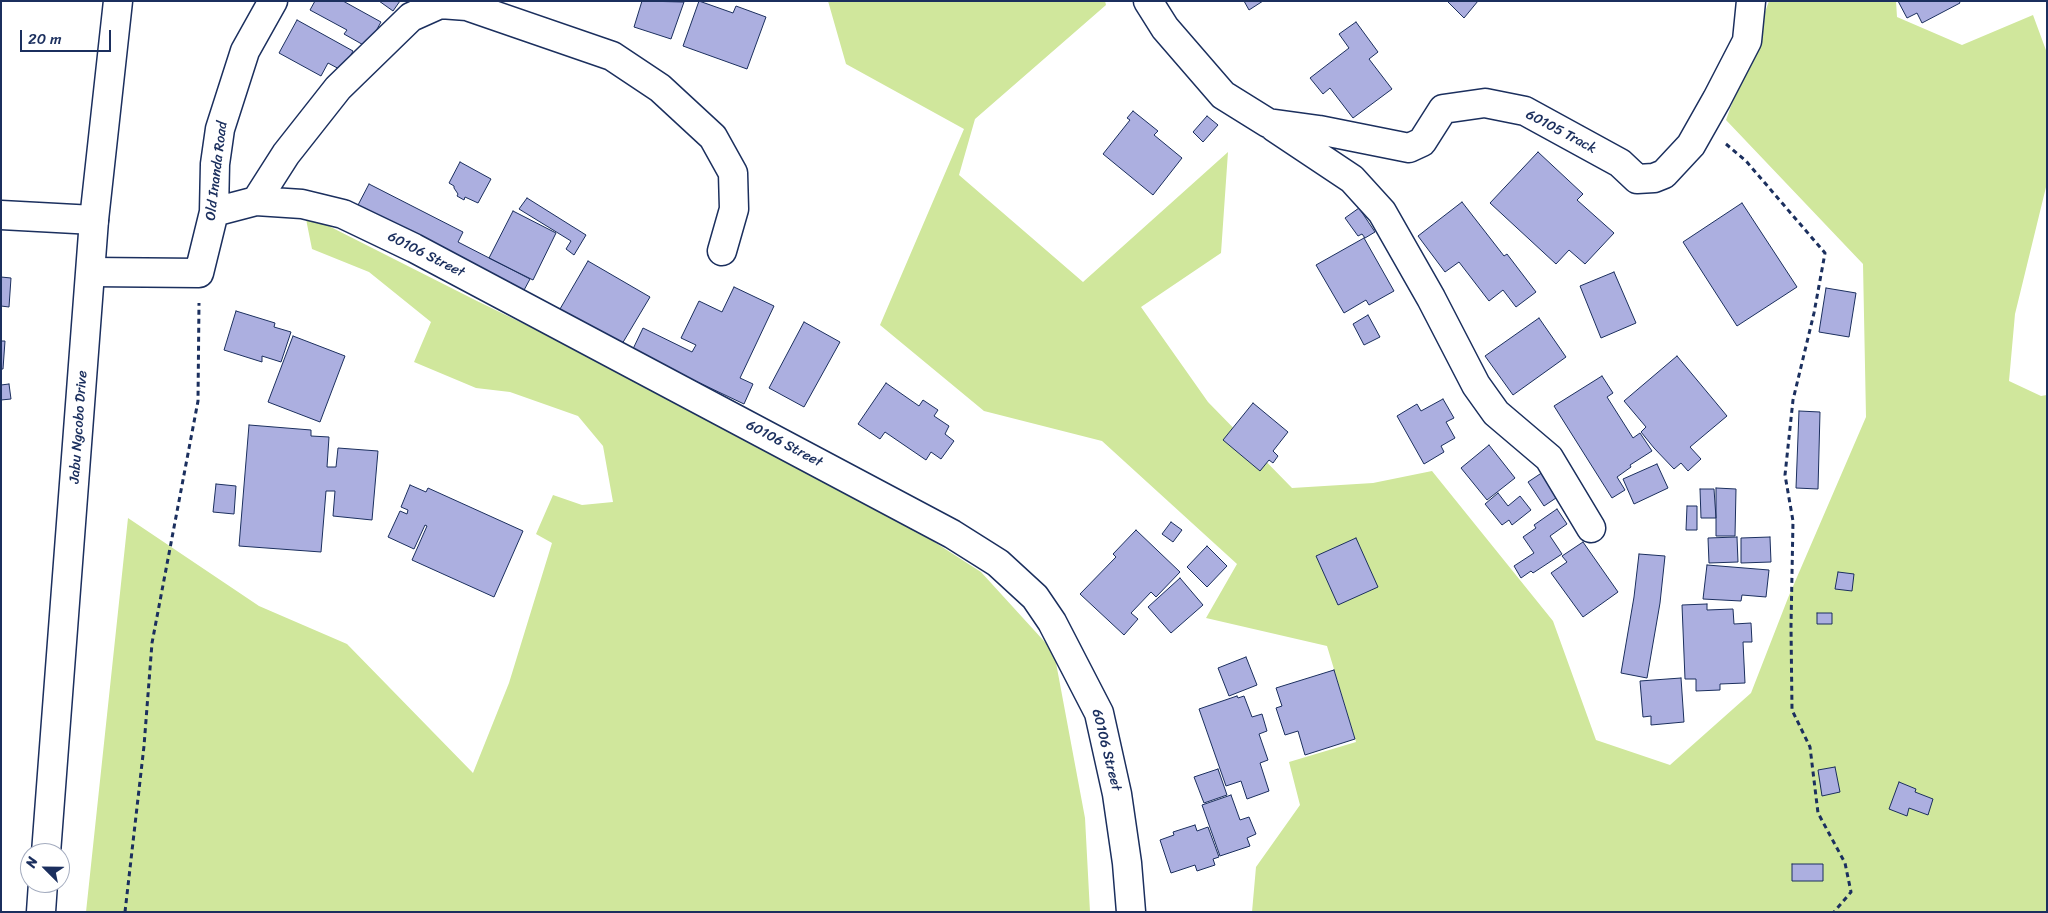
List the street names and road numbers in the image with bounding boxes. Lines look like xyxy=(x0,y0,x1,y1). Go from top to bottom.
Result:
street label: 60105 Track xyxy=(1523,106,1599,158)
street label: Old Inanda Road xyxy=(203,120,231,222)
street label: 60106 Street xyxy=(385,228,467,282)
street label: Jabu Ngcobo Drive xyxy=(67,370,91,484)
street label: 60106 Street xyxy=(743,417,825,471)
street label: 60106 Street xyxy=(1088,707,1124,793)

